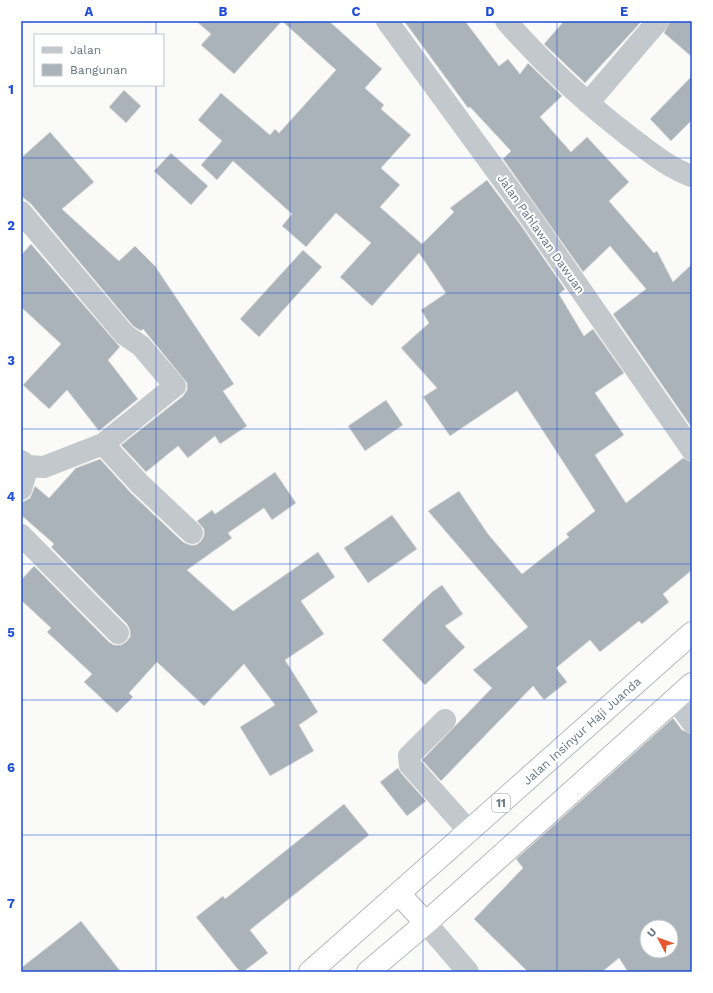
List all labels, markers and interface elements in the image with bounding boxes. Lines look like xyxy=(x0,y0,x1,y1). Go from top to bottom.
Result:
text: A xyxy=(85,4,94,19)
text: B xyxy=(219,4,228,19)
text: C xyxy=(352,4,361,19)
text: D xyxy=(485,4,495,19)
text: E xyxy=(620,4,628,19)
legend xyxy=(34,34,164,86)
text: Jalan xyxy=(70,43,101,57)
text: Bangunan xyxy=(70,63,128,77)
text: 1 xyxy=(8,82,14,97)
street label: Jalan Pahlawan Dawuan xyxy=(494,172,588,296)
text: 2 xyxy=(7,218,15,233)
text: 3 xyxy=(7,353,15,368)
text: 4 xyxy=(7,489,16,504)
text: 5 xyxy=(7,625,15,640)
street label: Jalan Insinyur Haji Juanda xyxy=(520,674,644,788)
text: 6 xyxy=(7,760,15,775)
road number: 11 xyxy=(492,794,510,812)
text: 7 xyxy=(7,896,15,911)
north arrow xyxy=(639,919,679,959)
text: U xyxy=(644,925,659,940)

